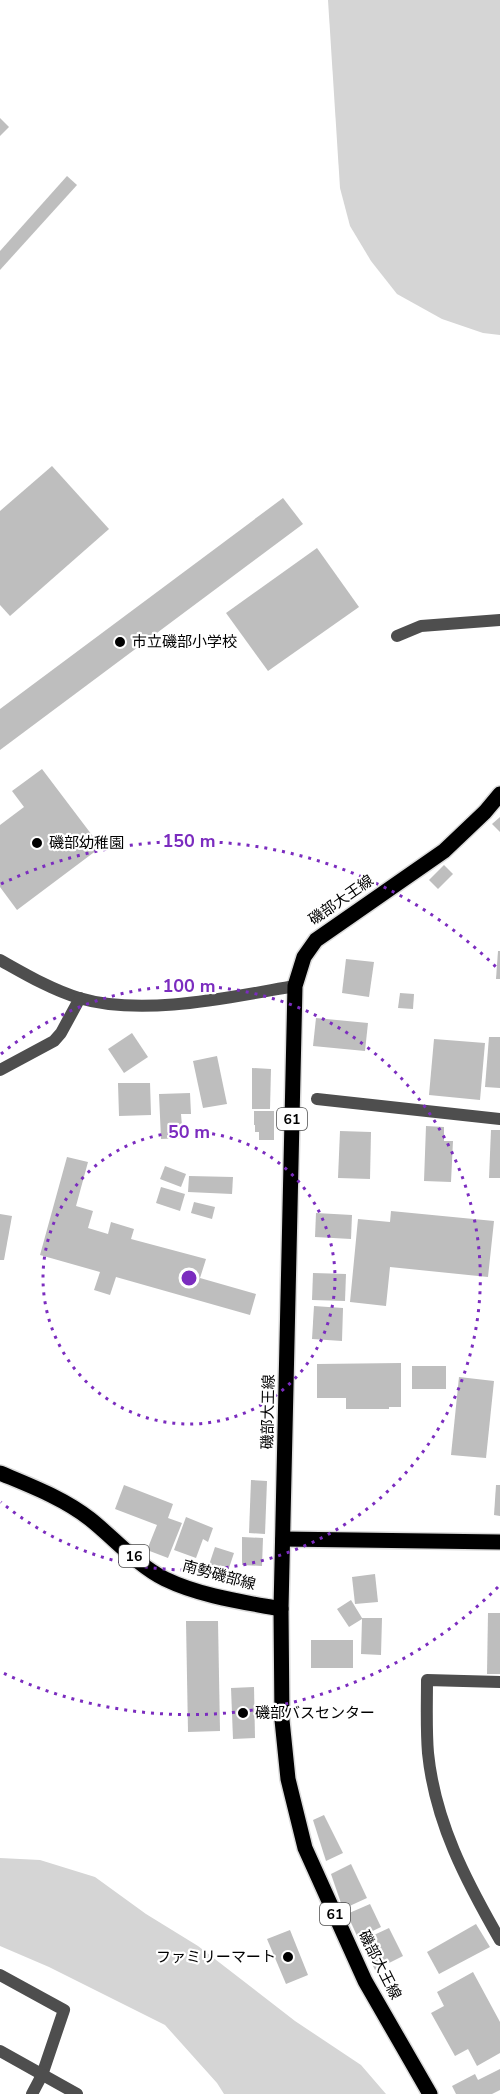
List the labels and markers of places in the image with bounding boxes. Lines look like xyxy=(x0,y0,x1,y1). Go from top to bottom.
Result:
place label: 市立磯部小学校 xyxy=(132,632,237,652)
marker: 市立磯部小学校 xyxy=(113,635,127,649)
place label: 磯部幼稚園 xyxy=(49,833,124,853)
marker: 磯部幼稚園 xyxy=(30,836,44,850)
centre of rings xyxy=(179,1268,199,1288)
place label: 磯部バスセンター xyxy=(255,1703,375,1723)
marker: 磯部バスセンター xyxy=(236,1706,250,1720)
place label: ファミリーマート xyxy=(156,1947,276,1967)
marker: ファミリーマート xyxy=(281,1950,295,1964)

